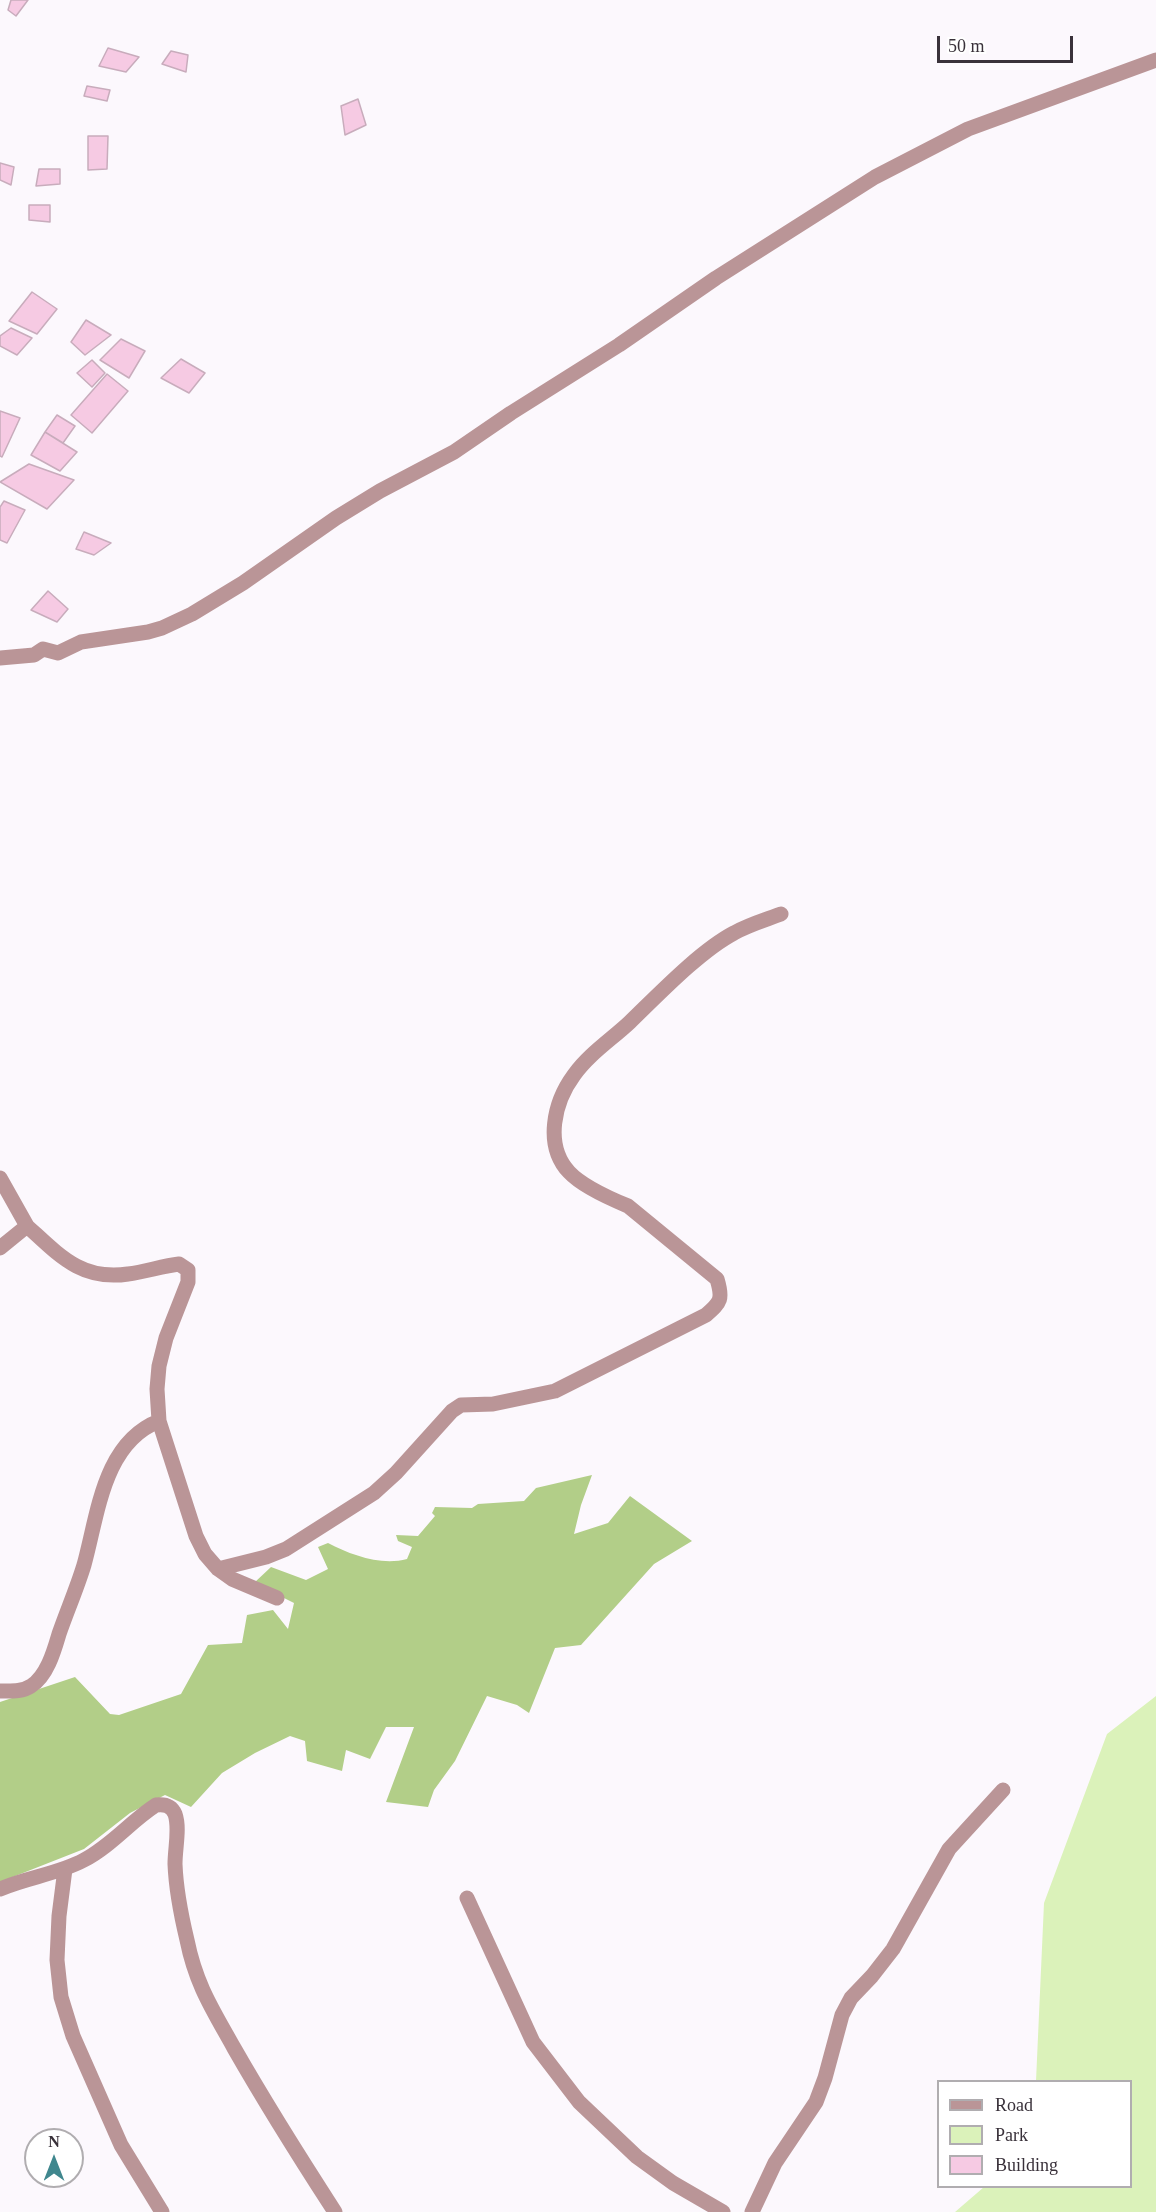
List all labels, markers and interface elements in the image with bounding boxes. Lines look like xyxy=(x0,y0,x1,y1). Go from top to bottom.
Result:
scale bar xyxy=(940,24,1076,62)
text: 50 m xyxy=(948,36,985,56)
legend xyxy=(937,2080,1132,2188)
text: Road xyxy=(995,2095,1033,2115)
text: Park xyxy=(995,2125,1028,2145)
north arrow xyxy=(24,2128,84,2188)
text: N xyxy=(48,2133,60,2150)
text: Building xyxy=(995,2155,1058,2175)

